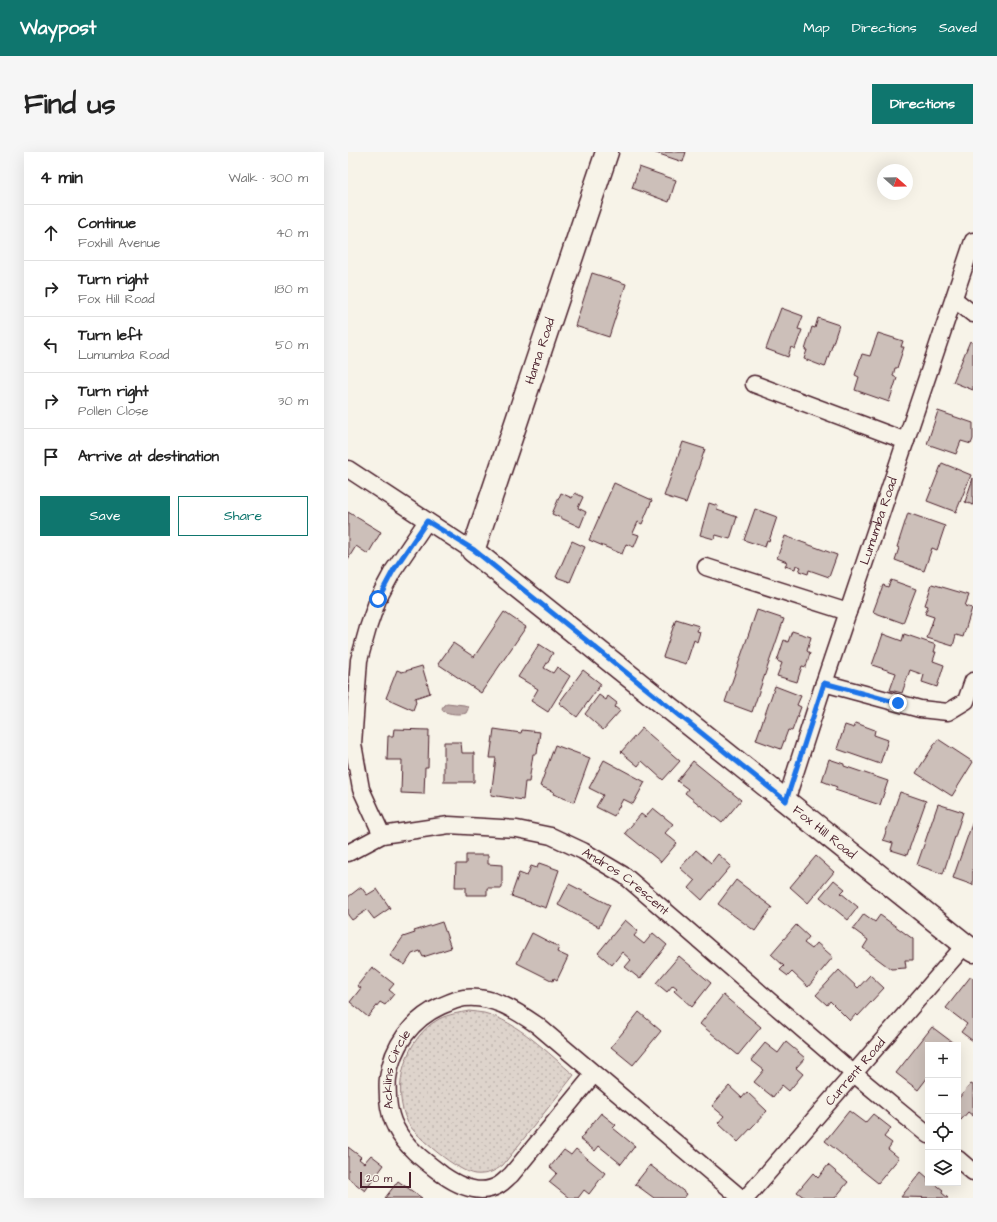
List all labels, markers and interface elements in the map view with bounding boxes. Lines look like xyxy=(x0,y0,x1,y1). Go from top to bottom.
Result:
text: Waypost xyxy=(20,15,96,42)
text: Map xyxy=(803,18,830,38)
text: Directions xyxy=(852,18,917,38)
text: Saved xyxy=(939,18,977,38)
button: Directions xyxy=(872,84,973,124)
text: Find us xyxy=(24,85,115,124)
north arrow xyxy=(877,164,913,200)
text: 4 min xyxy=(40,166,83,190)
text: Walk · 300 m xyxy=(229,169,308,187)
text: Continue xyxy=(78,213,136,234)
icon: ahead xyxy=(40,222,62,244)
text: 40 m xyxy=(276,224,308,242)
text: Foxhill Avenue xyxy=(78,234,160,252)
text: Turn right xyxy=(78,269,149,290)
icon: right xyxy=(40,278,62,300)
text: 180 m xyxy=(274,280,308,298)
text: Fox Hill Road xyxy=(78,290,155,308)
street label: Hanna Road xyxy=(521,315,559,387)
text: Turn left xyxy=(78,325,142,346)
icon: left xyxy=(40,334,62,356)
text: 50 m xyxy=(275,336,308,354)
text: Lumumba Road xyxy=(78,346,169,364)
text: Turn right xyxy=(78,381,149,402)
icon: right xyxy=(40,390,62,412)
text: 30 m xyxy=(278,392,308,410)
text: Pollen Close xyxy=(78,402,149,420)
icon: arrive xyxy=(40,446,62,468)
text: Arrive at destination xyxy=(78,446,219,467)
street label: Lumumba Road xyxy=(855,474,902,567)
button: Save xyxy=(40,496,170,536)
button: Share xyxy=(178,496,308,536)
route start xyxy=(369,590,387,608)
route end xyxy=(889,694,907,712)
street label: Fox Hill Road xyxy=(789,801,860,863)
street label: Andros Crescent xyxy=(579,843,674,920)
street label: Acklins Circle xyxy=(378,1026,415,1111)
street label: Current Road xyxy=(821,1034,890,1109)
map controls xyxy=(925,1042,961,1186)
button: + xyxy=(925,1042,961,1078)
button: − xyxy=(925,1078,961,1114)
button: locate xyxy=(925,1114,961,1150)
button: layers xyxy=(925,1150,961,1186)
scale bar xyxy=(360,1170,411,1189)
text: 20 m xyxy=(366,1171,392,1186)

